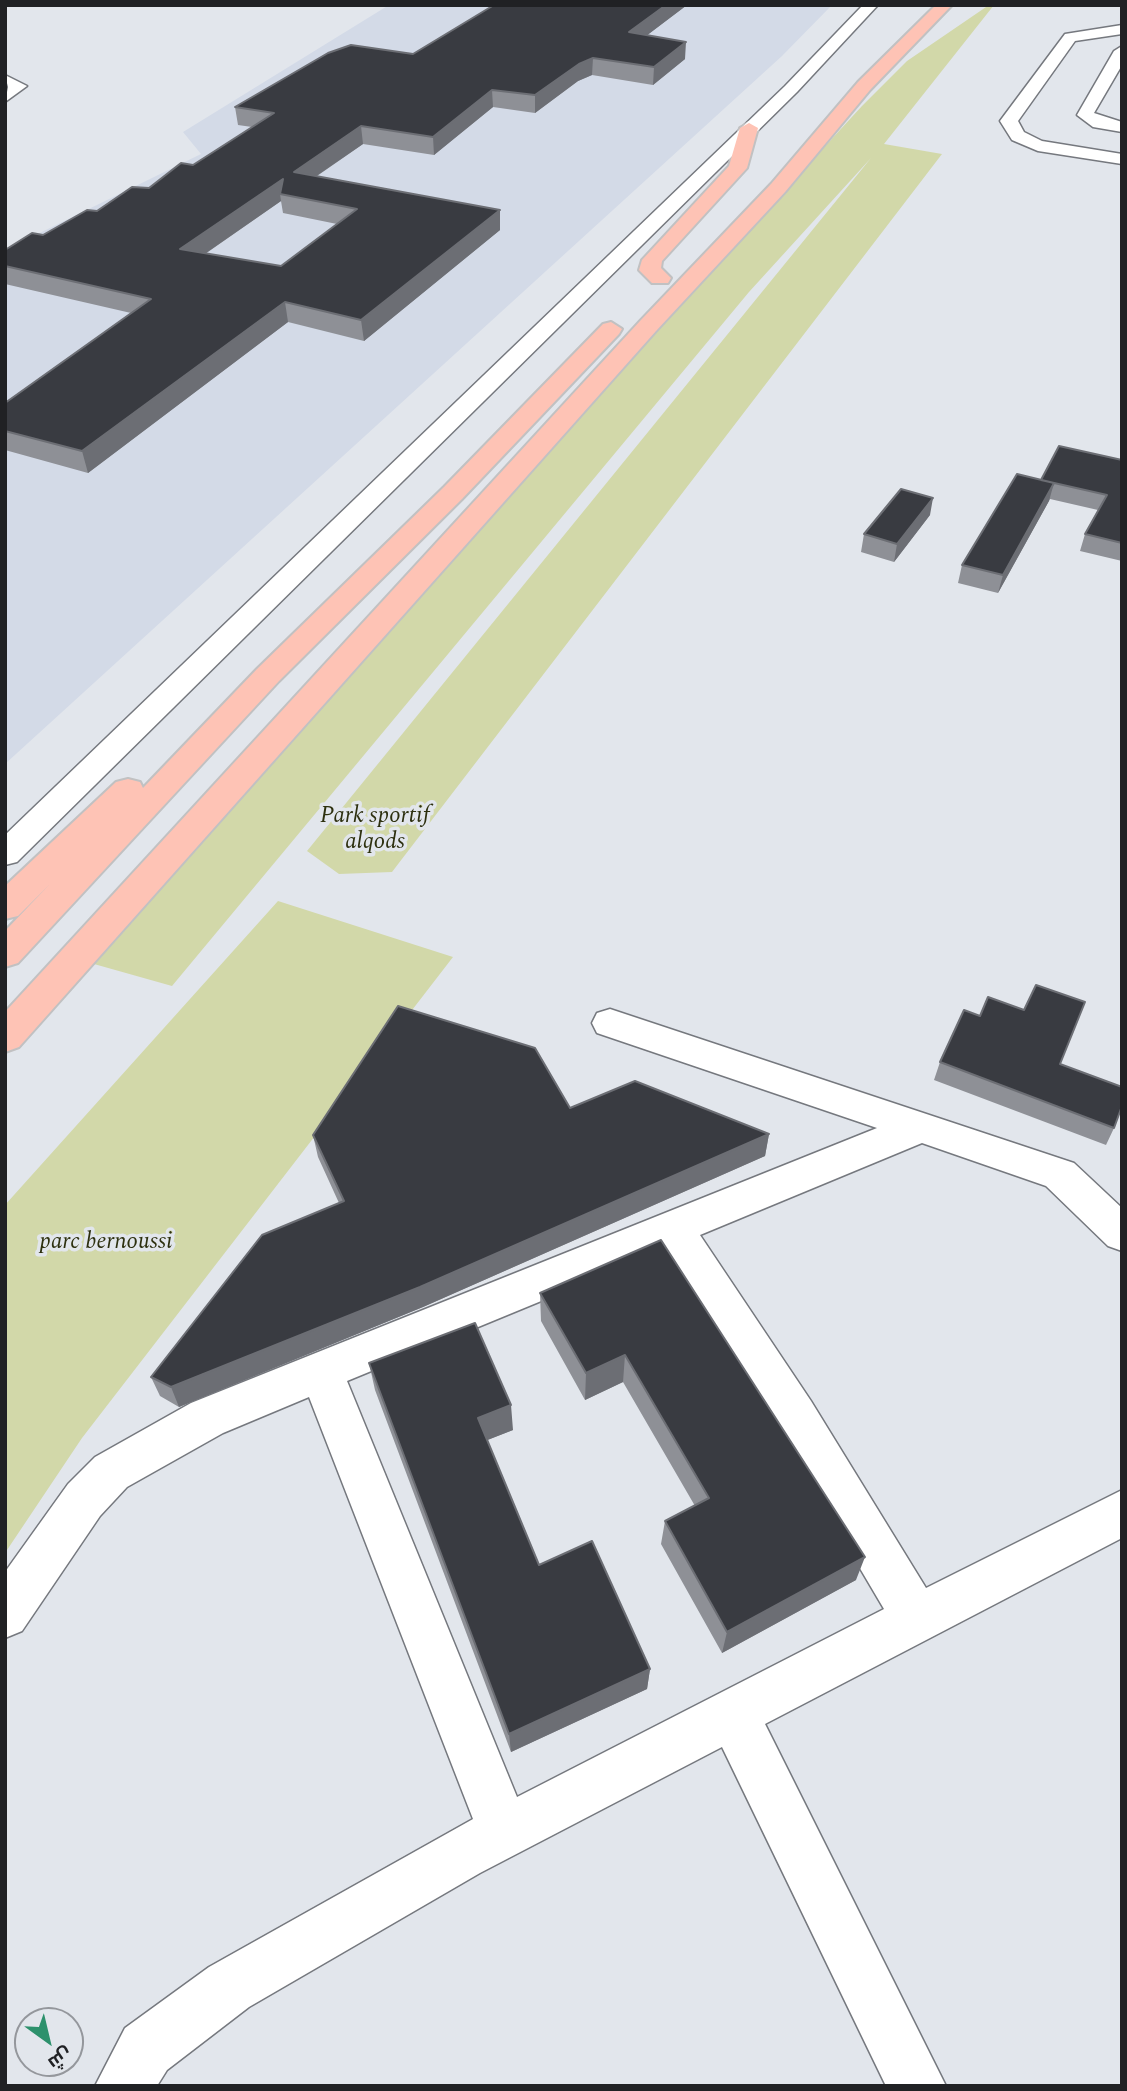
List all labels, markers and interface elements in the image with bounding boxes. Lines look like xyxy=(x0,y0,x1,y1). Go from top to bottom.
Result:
park label: Park sportif alqods xyxy=(320,803,430,857)
park label: parc bernoussi xyxy=(39,1229,173,1257)
north arrow xyxy=(14,2007,84,2077)
text: ش xyxy=(42,2039,78,2077)

